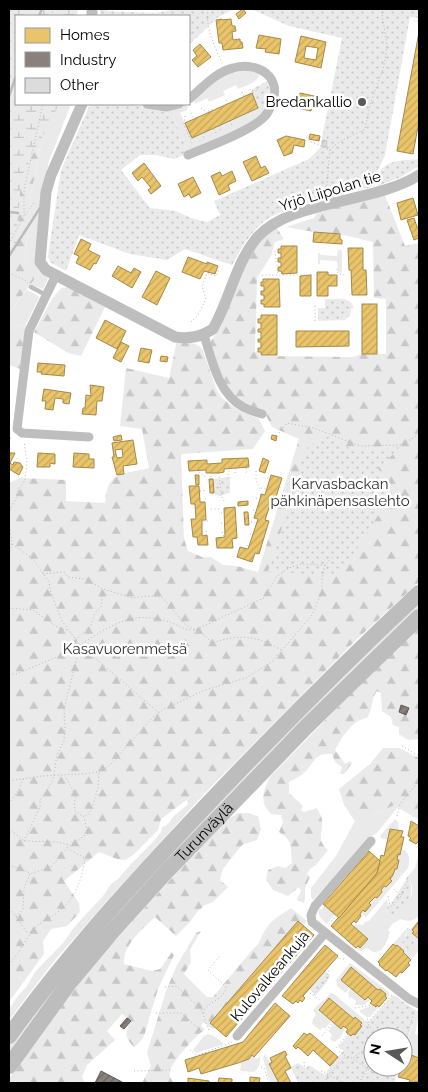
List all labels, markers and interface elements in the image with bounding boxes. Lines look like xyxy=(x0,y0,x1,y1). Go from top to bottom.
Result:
legend xyxy=(15,15,190,105)
text: Homes xyxy=(60,26,110,44)
text: Industry xyxy=(60,51,116,69)
text: Other xyxy=(60,76,100,94)
place label: Bredankallio xyxy=(265,93,352,111)
marker: Bredankallio xyxy=(356,96,368,108)
street label: Yrjö Liipolan tie xyxy=(277,167,383,215)
park label: Karvasbackan pähkinäpensaslehto xyxy=(270,475,410,510)
park label: Kasavuorenmetsä xyxy=(63,640,187,658)
street label: Turunväylä xyxy=(172,799,237,866)
street label: Kulovalkeankuja xyxy=(227,927,313,1025)
north arrow xyxy=(363,1027,413,1077)
text: N xyxy=(366,1042,384,1056)

